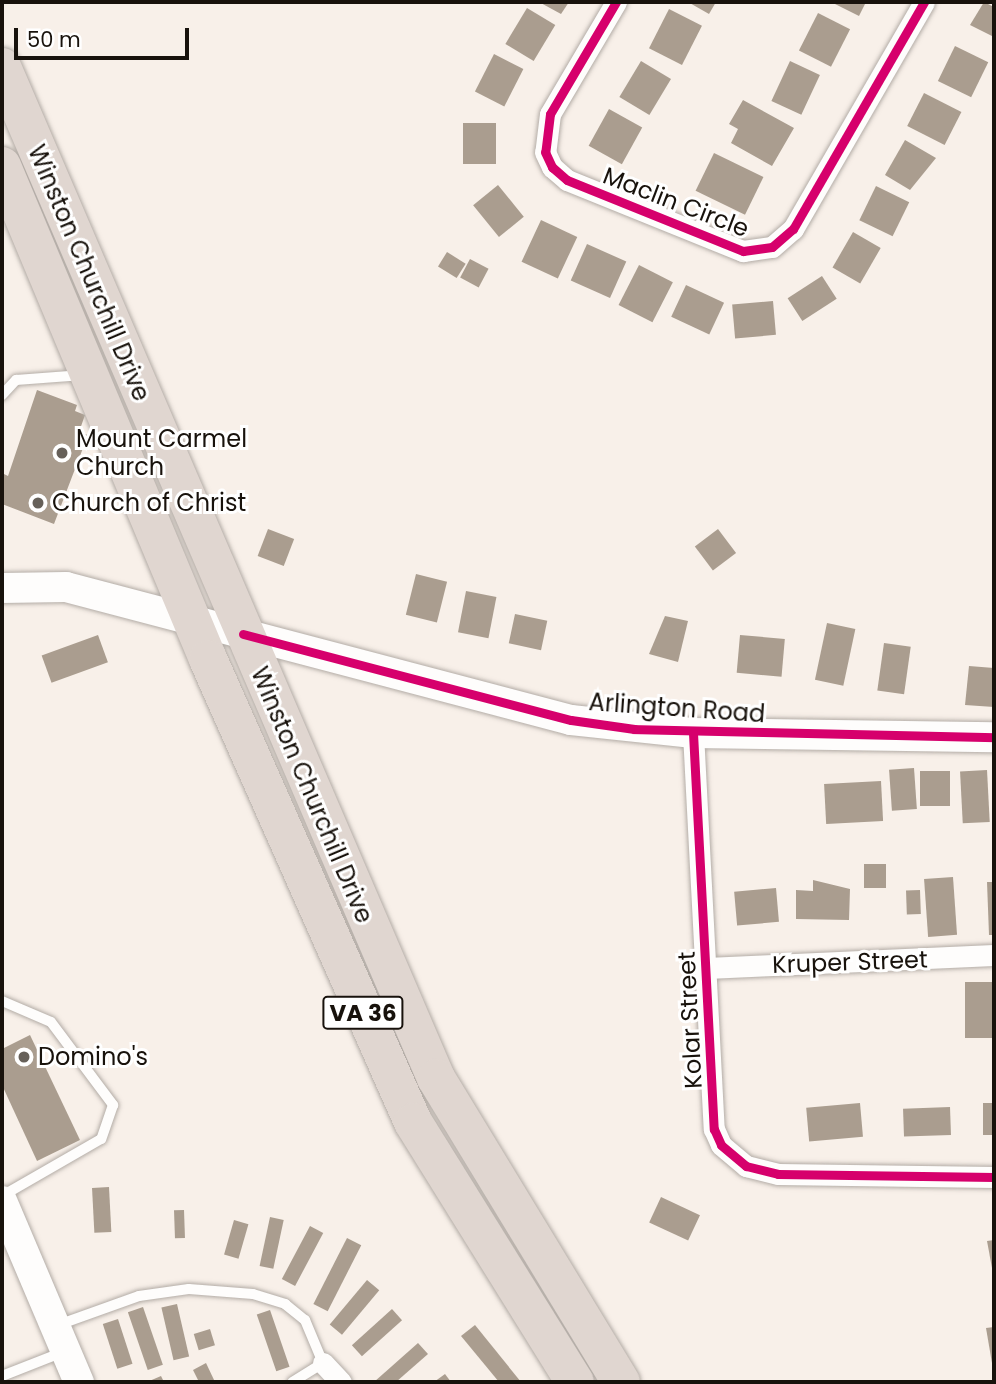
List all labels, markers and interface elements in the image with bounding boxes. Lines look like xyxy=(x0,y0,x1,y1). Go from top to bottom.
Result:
scale bar xyxy=(18,14,192,58)
text: 50 m xyxy=(27,25,81,54)
street label: Winston Churchill Drive xyxy=(22,141,156,405)
street label: Maclin Circle xyxy=(599,161,753,243)
place label: Mount Carmel Church xyxy=(76,425,247,481)
marker: Mount Carmel Church xyxy=(54,445,70,461)
place label: Church of Christ xyxy=(52,489,246,517)
marker: Church of Christ xyxy=(30,495,46,511)
street label: Winston Churchill Drive xyxy=(245,663,379,927)
street label: Arlington Road xyxy=(588,687,766,729)
street label: Kruper Street xyxy=(772,945,928,979)
street label: Kolar Street xyxy=(672,951,708,1089)
road number: VA 36 xyxy=(321,994,405,1032)
place label: Domino's xyxy=(38,1043,148,1071)
marker: Domino's xyxy=(16,1049,32,1065)

